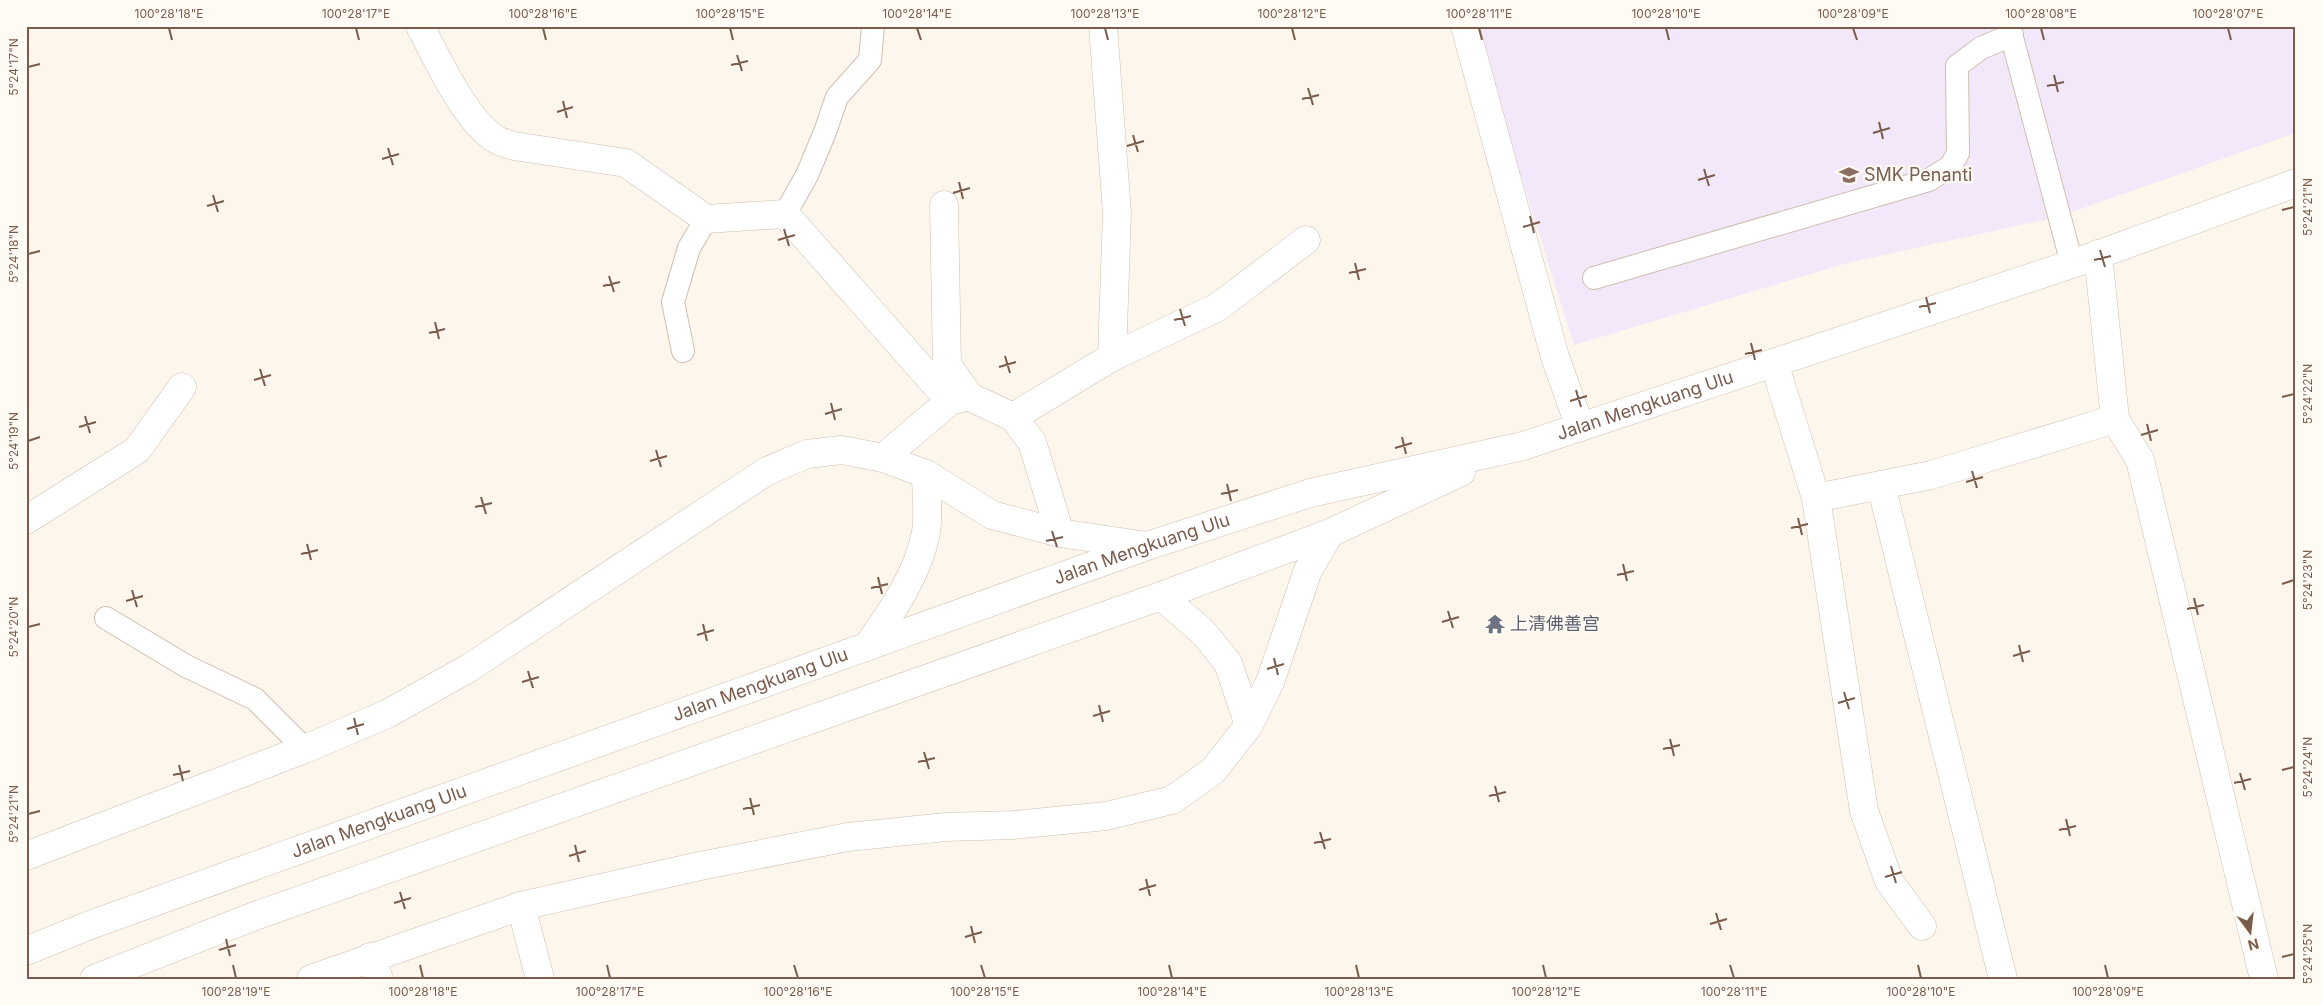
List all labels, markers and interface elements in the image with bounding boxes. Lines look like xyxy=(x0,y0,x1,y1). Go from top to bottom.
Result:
text: 100°28'18"E xyxy=(135,6,203,21)
text: 100°28'17"E xyxy=(322,6,390,21)
text: 100°28'16"E xyxy=(509,6,577,21)
text: 100°28'15"E xyxy=(696,6,764,21)
text: 100°28'14"E xyxy=(882,6,952,21)
text: 100°28'13"E xyxy=(1071,6,1139,21)
text: 100°28'12"E xyxy=(1258,6,1326,21)
text: 100°28'11"E xyxy=(1446,6,1512,21)
text: 100°28'10"E xyxy=(1631,6,1701,21)
text: 100°28'09"E xyxy=(1817,6,1889,21)
text: 100°28'08"E xyxy=(2005,6,2077,21)
text: 100°28'07"E xyxy=(2193,6,2263,21)
text: 5°24'17"N xyxy=(6,38,21,96)
school or university icon: SMK Penanti xyxy=(1838,164,1860,186)
place label: SMK Penanti xyxy=(1864,164,1972,185)
text: 5°24'21"N xyxy=(2300,178,2315,236)
text: 5°24'18"N xyxy=(6,225,21,283)
text: 5°24'22"N xyxy=(2300,364,2315,424)
street label: Jalan Mengkuang Ulu xyxy=(1554,366,1736,444)
text: 5°24'19"N xyxy=(6,412,21,470)
street label: Jalan Mengkuang Ulu xyxy=(1051,509,1232,589)
text: 5°24'23"N xyxy=(2300,550,2315,610)
text: 5°24'20"N xyxy=(6,597,21,657)
temple icon: 上清佛善宫 xyxy=(1484,613,1506,635)
place label: 上清佛善宫 xyxy=(1510,613,1600,634)
street label: Jalan Mengkuang Ulu xyxy=(669,643,851,725)
text: 5°24'24"N xyxy=(2300,737,2315,797)
street label: Jalan Mengkuang Ulu xyxy=(288,780,469,862)
text: 5°24'21"N xyxy=(6,785,21,843)
north arrow xyxy=(2224,908,2274,958)
text: 5°24'25"N xyxy=(2300,924,2315,984)
text: N xyxy=(2246,935,2261,955)
text: 100°28'19"E xyxy=(202,984,270,999)
text: 100°28'18"E xyxy=(389,984,457,999)
text: 100°28'17"E xyxy=(576,984,644,999)
text: 100°28'16"E xyxy=(764,984,832,999)
text: 100°28'15"E xyxy=(951,984,1019,999)
text: 100°28'14"E xyxy=(1137,984,1207,999)
text: 100°28'13"E xyxy=(1325,984,1393,999)
text: 100°28'12"E xyxy=(1512,984,1580,999)
text: 100°28'11"E xyxy=(1701,984,1767,999)
text: 100°28'10"E xyxy=(1886,984,1956,999)
text: 100°28'09"E xyxy=(2072,984,2144,999)

